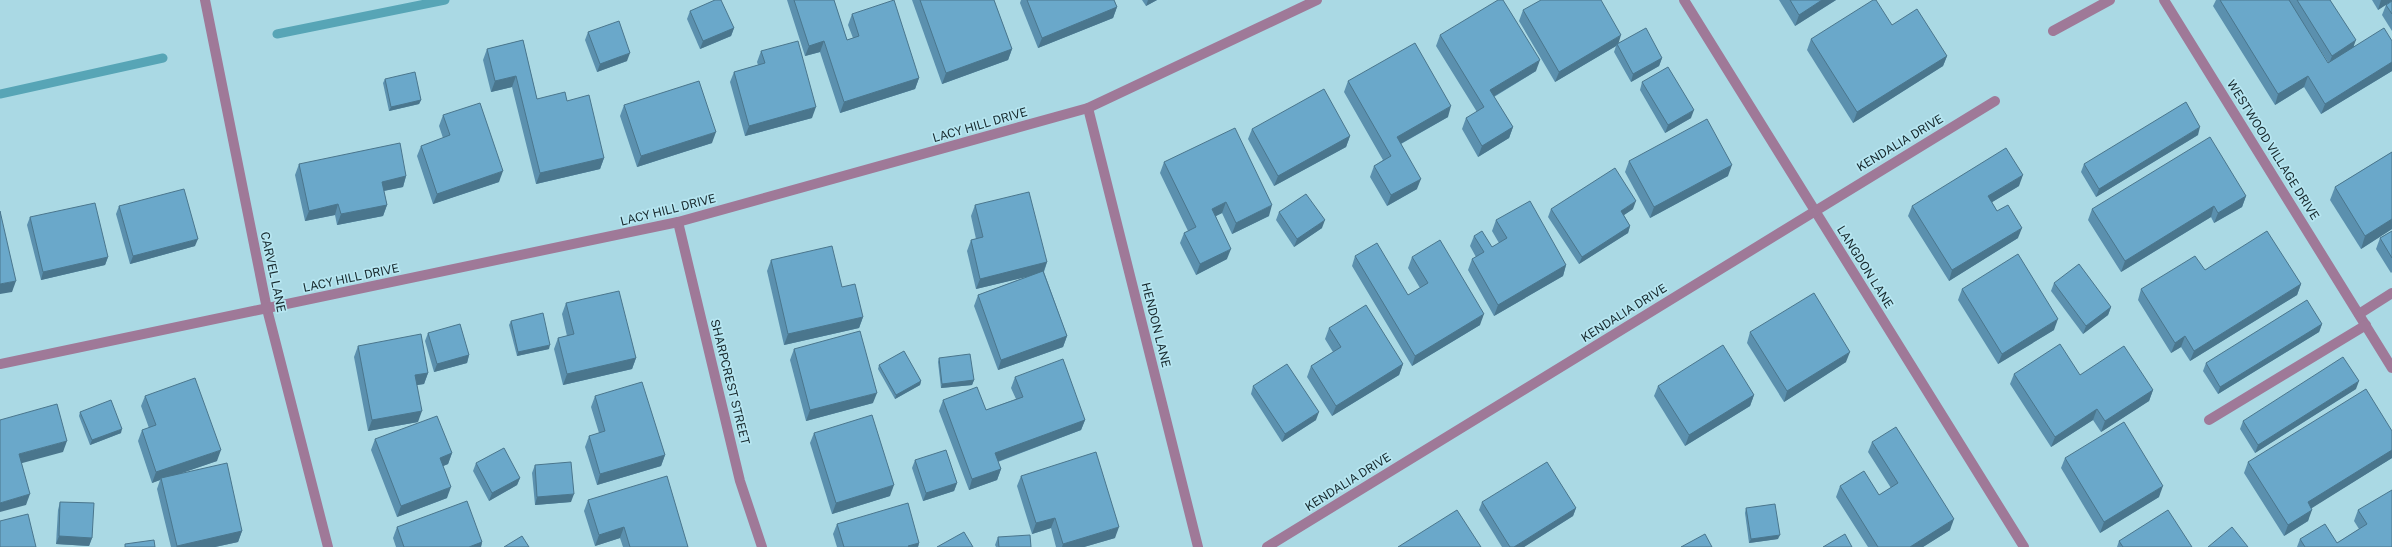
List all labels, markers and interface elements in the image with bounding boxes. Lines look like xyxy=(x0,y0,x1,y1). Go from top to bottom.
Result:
street label: WESTWOOD VILLAGE DRIVE xyxy=(2224,77,2322,223)
street label: LACY HILL DRIVE xyxy=(931,105,1029,145)
street label: KENDALIA DRIVE xyxy=(1854,112,1946,174)
street label: LACY HILL DRIVE xyxy=(619,191,717,229)
street label: LANGDON LANE xyxy=(1834,223,1896,311)
street label: CARVEL LANE xyxy=(258,230,288,314)
street label: LACY HILL DRIVE xyxy=(302,261,400,295)
street label: HENDON LANE xyxy=(1139,281,1173,369)
street label: KENDALIA DRIVE xyxy=(1579,281,1669,345)
street label: SHARPCREST STREET xyxy=(708,318,752,446)
street label: KENDALIA DRIVE xyxy=(1303,450,1393,514)

